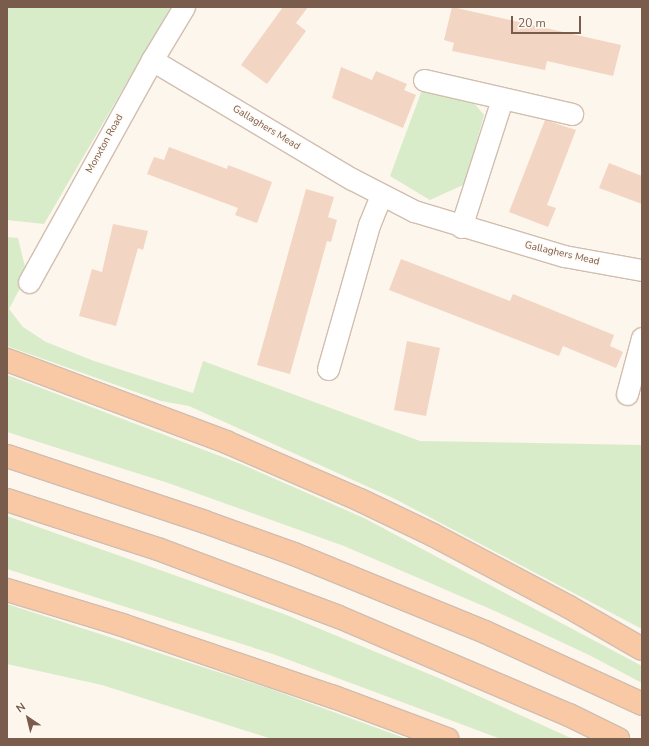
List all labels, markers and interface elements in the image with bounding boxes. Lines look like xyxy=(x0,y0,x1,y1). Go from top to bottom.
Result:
scale bar xyxy=(513,8,583,34)
text: 20 m xyxy=(518,15,546,31)
street label: Gallaghers Mead xyxy=(230,103,302,153)
street label: Monxton Road xyxy=(84,112,126,176)
street label: Gallaghers Mead xyxy=(523,240,601,268)
north arrow xyxy=(8,698,48,738)
text: N xyxy=(13,699,28,716)

